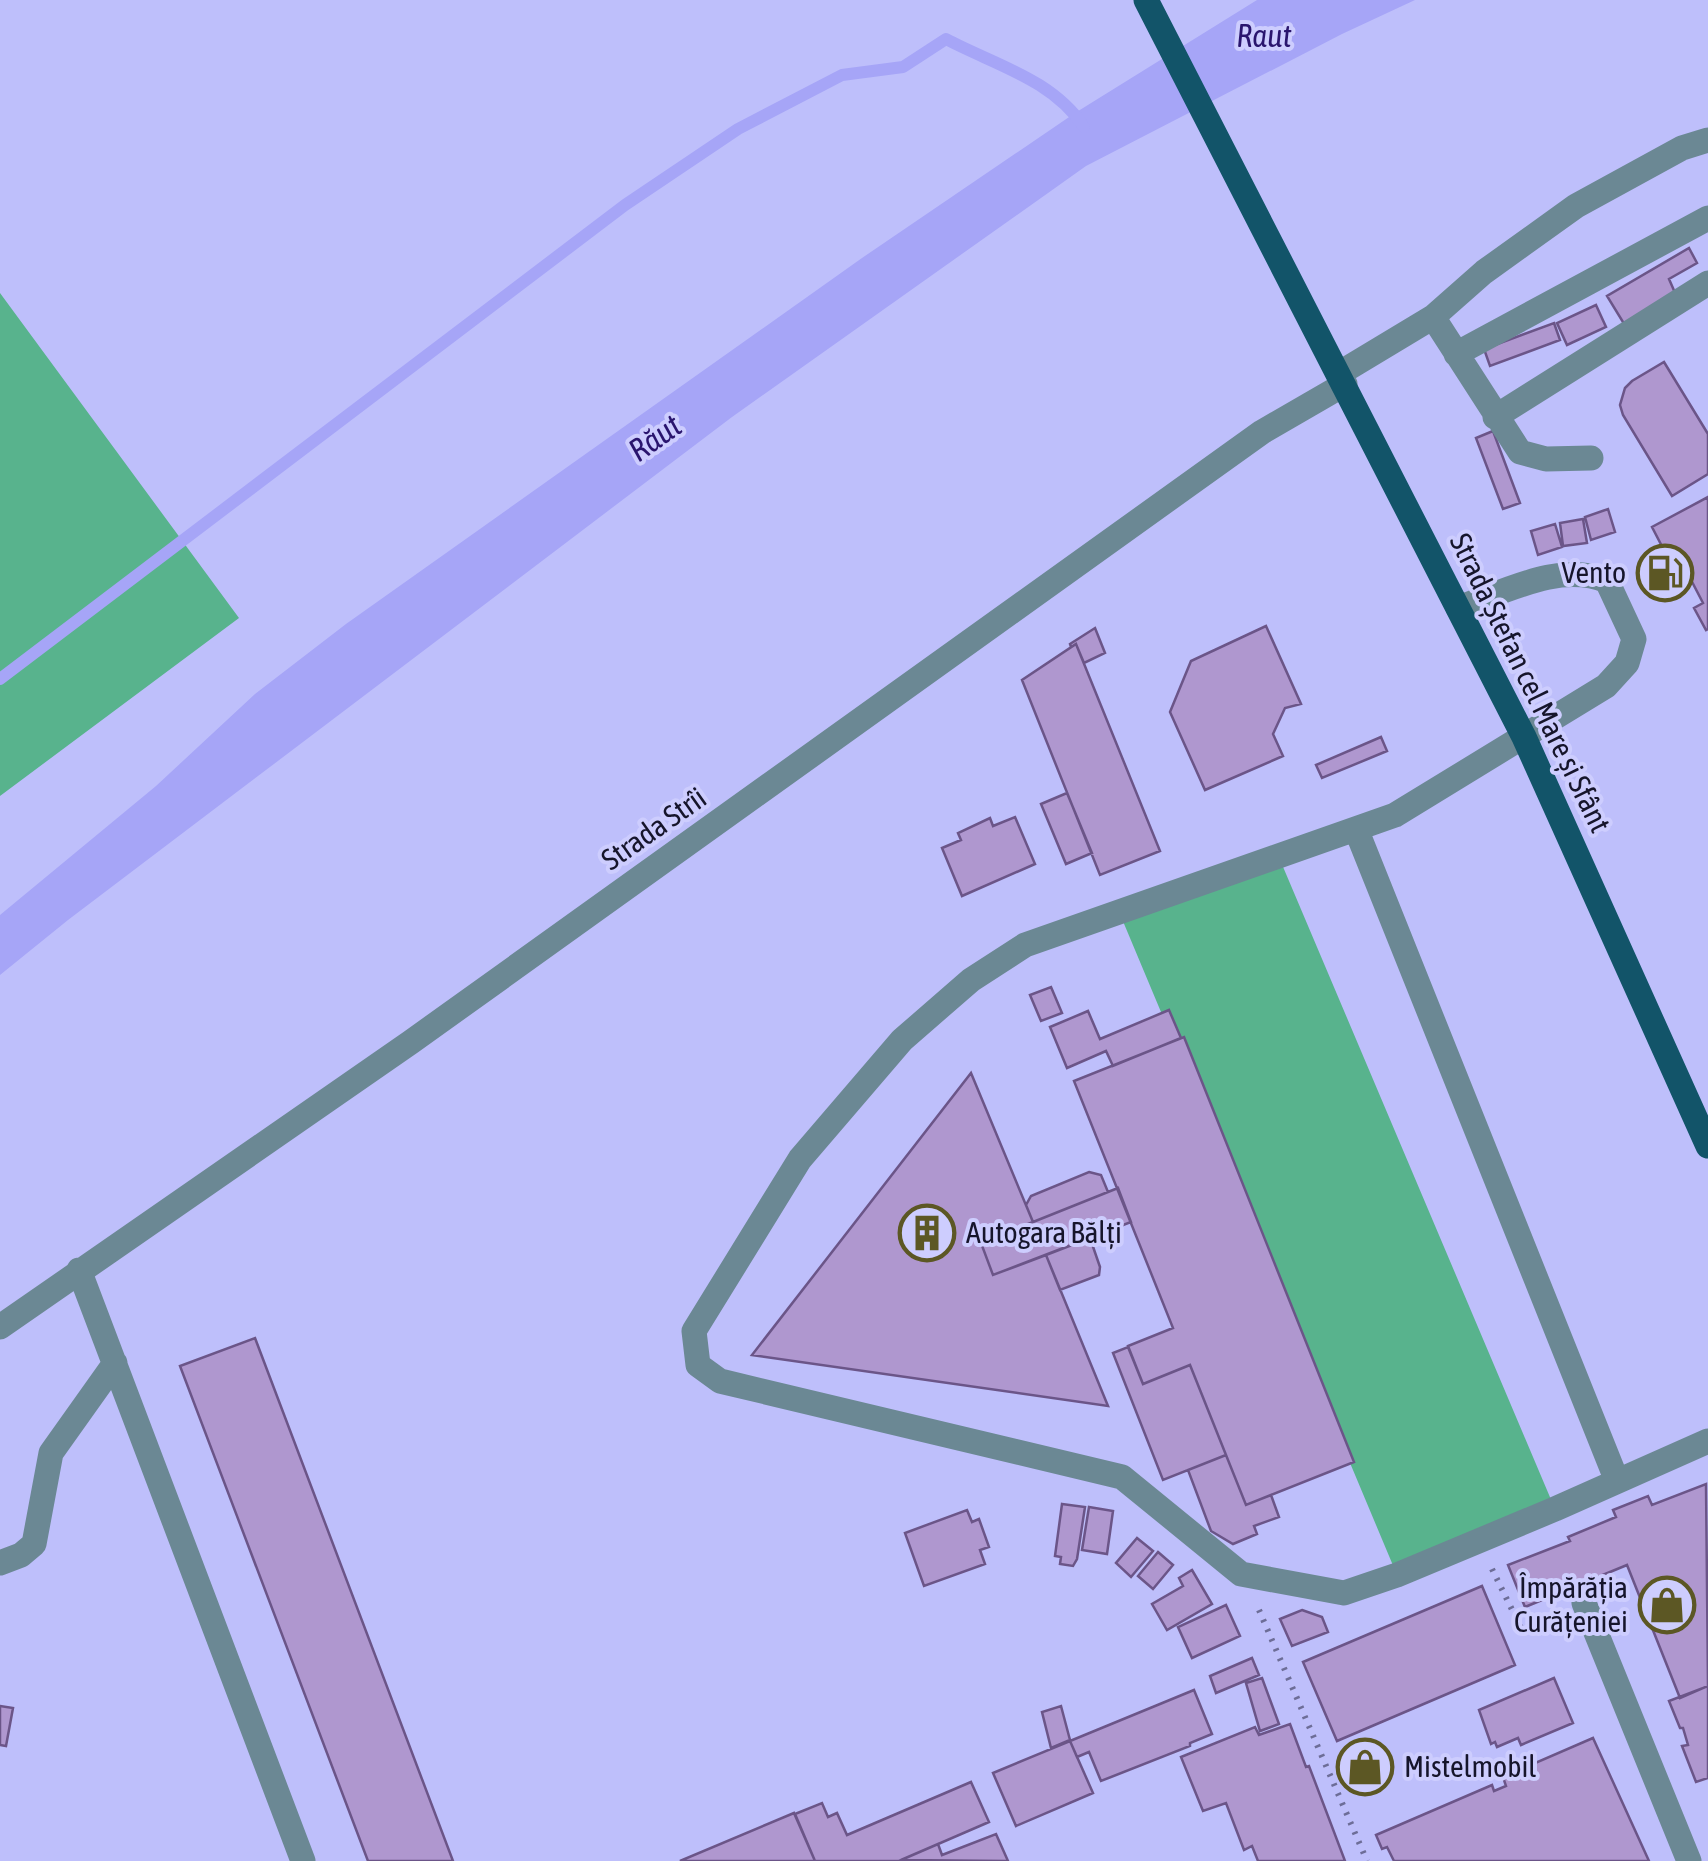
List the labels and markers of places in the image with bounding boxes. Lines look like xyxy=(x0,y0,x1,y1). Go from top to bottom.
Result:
fuel station icon: Vento xyxy=(1635,543,1695,603)
place label: Vento xyxy=(1562,555,1626,589)
building icon: Autogara Bălți xyxy=(897,1203,957,1263)
place label: Autogara Bălți xyxy=(966,1215,1122,1250)
place label: Împărăția Curățeniei xyxy=(1514,1570,1628,1639)
shop icon: Împărăția Curățeniei xyxy=(1637,1575,1697,1635)
shop icon: Mistelmobil xyxy=(1335,1737,1395,1797)
place label: Mistelmobil xyxy=(1404,1749,1536,1783)

